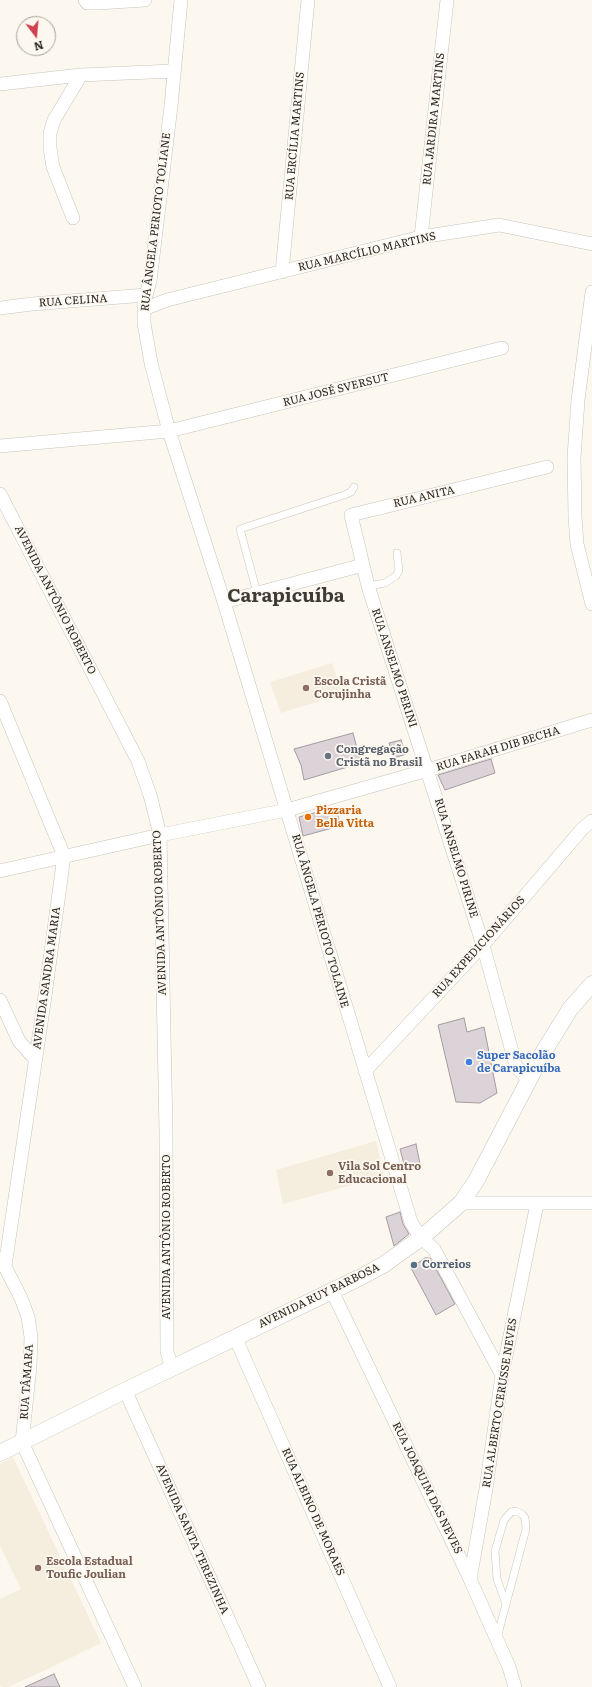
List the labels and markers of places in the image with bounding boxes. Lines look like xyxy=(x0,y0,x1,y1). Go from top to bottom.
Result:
place label: Escola Cristã Corujinha xyxy=(314,675,386,701)
marker: Escola Cristã Corujinha xyxy=(301,683,311,693)
place label: Congregação Cristã no Brasil xyxy=(336,743,422,769)
marker: Congregação Cristã no Brasil xyxy=(323,751,333,761)
place label: Pizzaria Bella Vitta xyxy=(316,804,374,830)
marker: Pizzaria Bella Vitta xyxy=(303,812,313,822)
place label: Super Sacolão de Carapicuíba xyxy=(477,1049,561,1075)
marker: Super Sacolão de Carapicuíba xyxy=(464,1057,474,1067)
place label: Vila Sol Centro Educacional xyxy=(338,1160,421,1186)
marker: Vila Sol Centro Educacional xyxy=(325,1168,335,1178)
place label: Correios xyxy=(422,1258,471,1272)
marker: Correios xyxy=(409,1260,419,1270)
place label: Escola Estadual Toufic Joulian xyxy=(46,1555,133,1581)
marker: Escola Estadual Toufic Joulian xyxy=(33,1563,43,1573)

